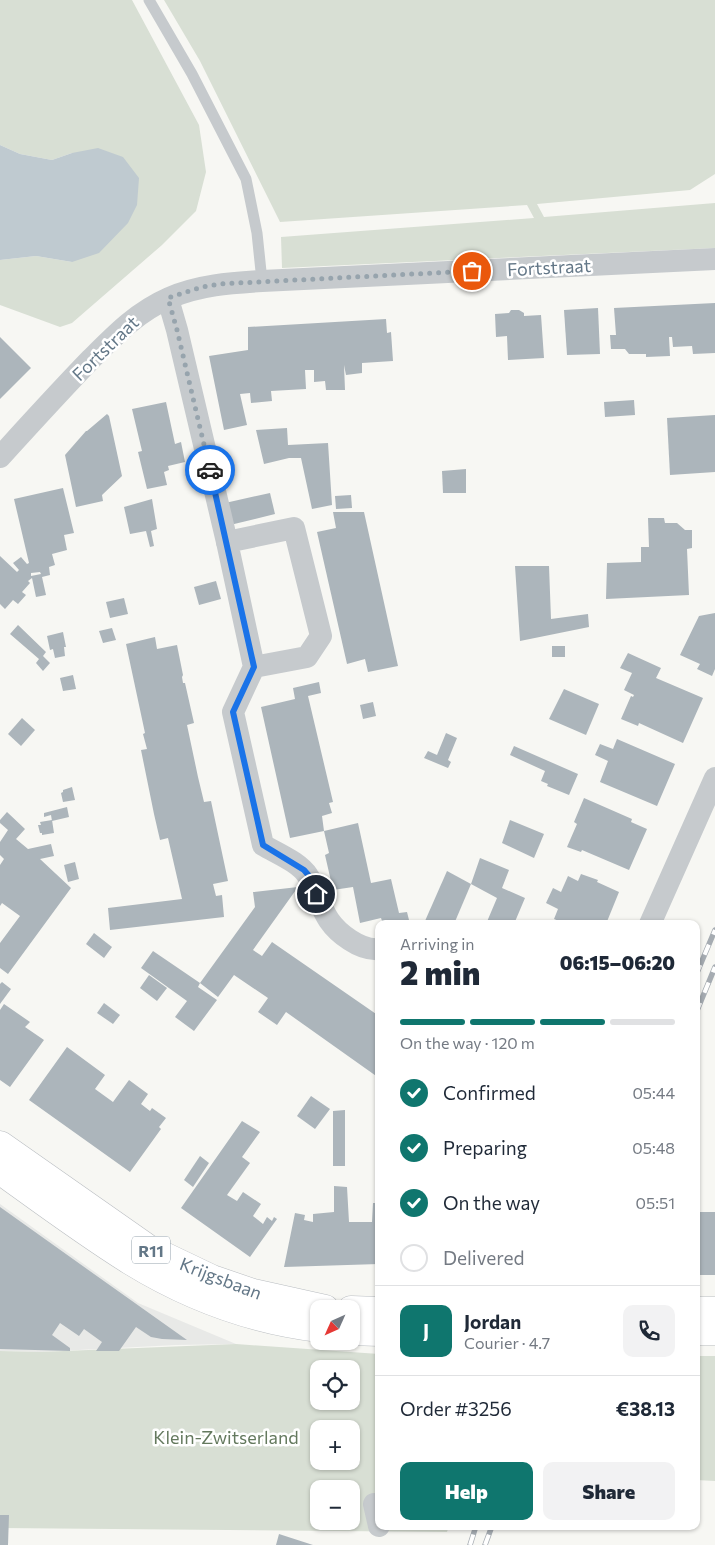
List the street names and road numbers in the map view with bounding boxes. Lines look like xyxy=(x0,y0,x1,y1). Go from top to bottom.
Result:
street label: Fortstraat xyxy=(506,254,592,280)
street label: Fortstraat xyxy=(67,311,143,385)
road number: R11 xyxy=(132,1236,170,1264)
street label: Krijgsbaan xyxy=(177,1252,265,1304)

